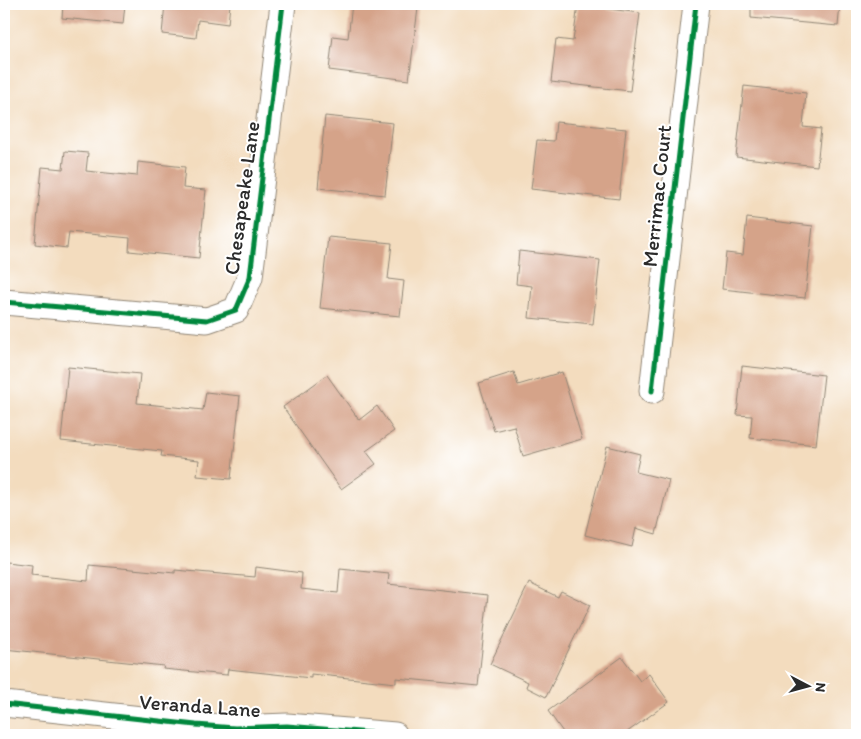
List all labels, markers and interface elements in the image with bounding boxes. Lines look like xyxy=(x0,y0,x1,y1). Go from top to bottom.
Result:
street label: Chesapeake Lane xyxy=(218,119,265,276)
street label: Merrimac Court xyxy=(637,124,676,268)
north arrow xyxy=(784,662,834,712)
text: N xyxy=(811,682,829,693)
street label: Veranda Lane xyxy=(138,689,262,722)

